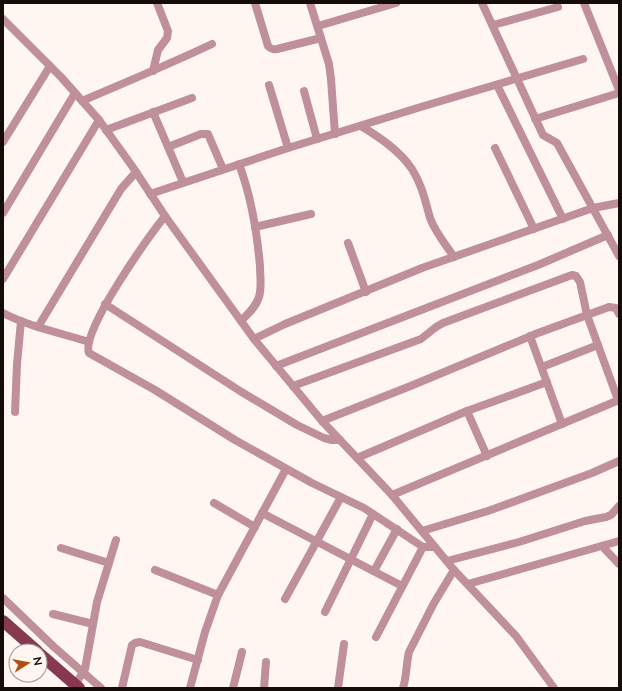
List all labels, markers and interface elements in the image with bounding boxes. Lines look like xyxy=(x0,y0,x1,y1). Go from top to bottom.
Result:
north arrow xyxy=(8,643,48,683)
text: N xyxy=(31,656,45,666)

